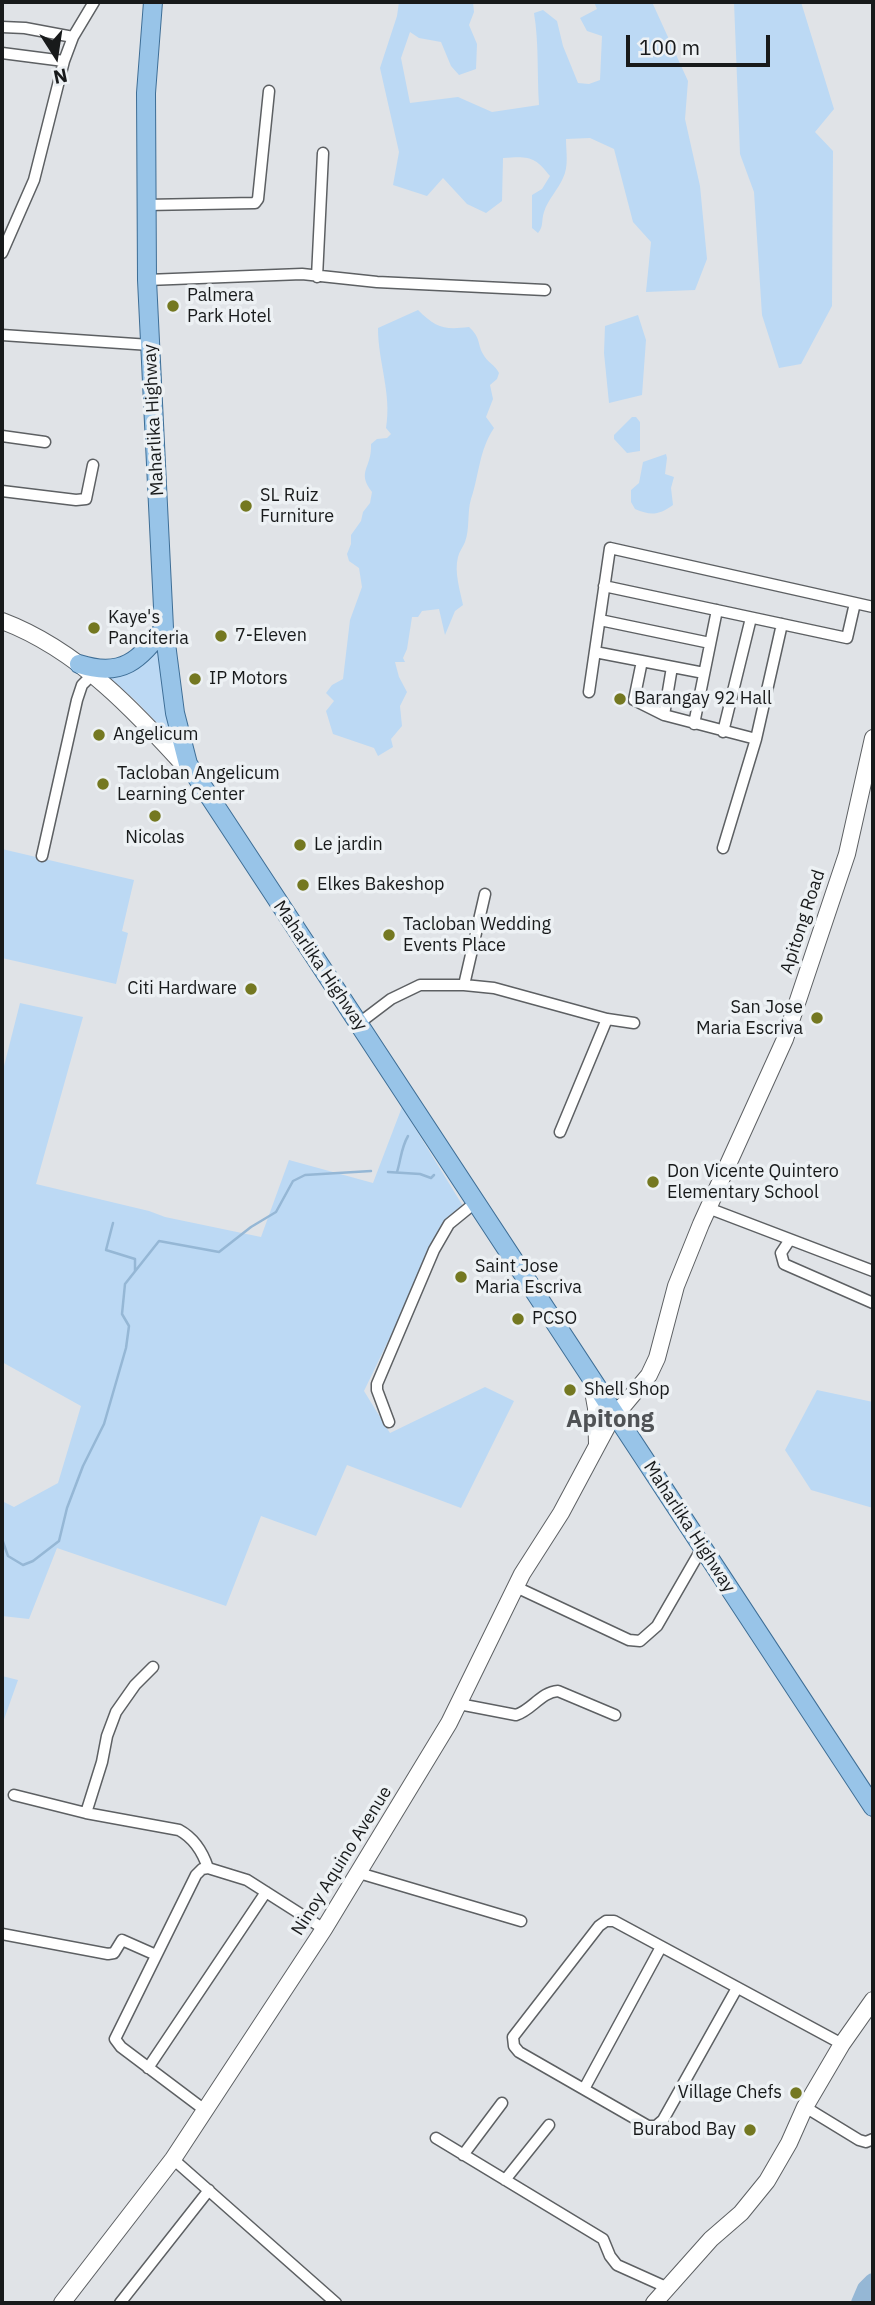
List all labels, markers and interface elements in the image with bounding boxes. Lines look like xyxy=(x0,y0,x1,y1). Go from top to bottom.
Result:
north arrow xyxy=(21,21,91,91)
scale bar xyxy=(630,21,774,65)
text: 100 m xyxy=(639,33,700,61)
text: N xyxy=(51,63,70,90)
place label: Palmera Park Hotel xyxy=(187,285,272,328)
marker: Palmera Park Hotel xyxy=(165,298,181,314)
street label: Maharlika Highway xyxy=(139,343,169,497)
place label: SL Ruiz Furniture xyxy=(260,485,334,528)
marker: SL Ruiz Furniture xyxy=(238,498,254,514)
place label: Kaye's Panciteria xyxy=(108,607,189,650)
marker: Kaye's Panciteria xyxy=(86,620,102,636)
place label: 7-Eleven xyxy=(235,625,307,647)
marker: 7-Eleven xyxy=(213,628,229,644)
place label: IP Motors xyxy=(209,668,288,690)
marker: IP Motors xyxy=(187,671,203,687)
place label: Barangay 92 Hall xyxy=(634,688,772,710)
marker: Barangay 92 Hall xyxy=(612,691,628,707)
place label: Angelicum xyxy=(113,724,198,746)
marker: Angelicum xyxy=(91,727,107,743)
place label: Tacloban Angelicum Learning Center xyxy=(117,763,280,806)
marker: Tacloban Angelicum Learning Center xyxy=(95,776,111,792)
marker: Nicolas xyxy=(147,808,163,824)
place label: Nicolas xyxy=(125,827,185,849)
place label: Le jardin xyxy=(314,834,383,856)
marker: Le jardin xyxy=(292,837,308,853)
street label: Apitong Road xyxy=(776,867,830,977)
place label: Elkes Bakeshop xyxy=(317,874,444,896)
marker: Elkes Bakeshop xyxy=(295,877,311,893)
street label: Maharlika Highway xyxy=(268,897,372,1035)
place label: Tacloban Wedding Events Place xyxy=(403,914,551,956)
marker: Tacloban Wedding Events Place xyxy=(381,927,397,943)
place label: Citi Hardware xyxy=(127,978,237,1000)
marker: Citi Hardware xyxy=(243,981,259,997)
place label: San Jose Maria Escriva xyxy=(696,997,803,1040)
marker: San Jose Maria Escriva xyxy=(809,1010,825,1026)
place label: Don Vicente Quintero Elementary School xyxy=(667,1161,839,1204)
marker: Don Vicente Quintero Elementary School xyxy=(645,1174,661,1190)
place label: Saint Jose Maria Escriva xyxy=(475,1256,582,1298)
marker: Saint Jose Maria Escriva xyxy=(453,1269,469,1285)
place label: PCSO xyxy=(532,1308,577,1330)
marker: PCSO xyxy=(510,1311,526,1327)
place label: Shell Shop xyxy=(584,1379,670,1401)
marker: Shell Shop xyxy=(562,1382,578,1398)
district label: Apitong xyxy=(566,1406,654,1434)
street label: Maharlika Highway xyxy=(638,1457,740,1597)
street label: Ninoy Aquino Avenue xyxy=(287,1782,397,1940)
place label: Village Chefs xyxy=(678,2082,782,2104)
marker: Village Chefs xyxy=(788,2085,804,2101)
place label: Burabod Bay xyxy=(632,2119,736,2141)
marker: Burabod Bay xyxy=(742,2122,758,2138)

